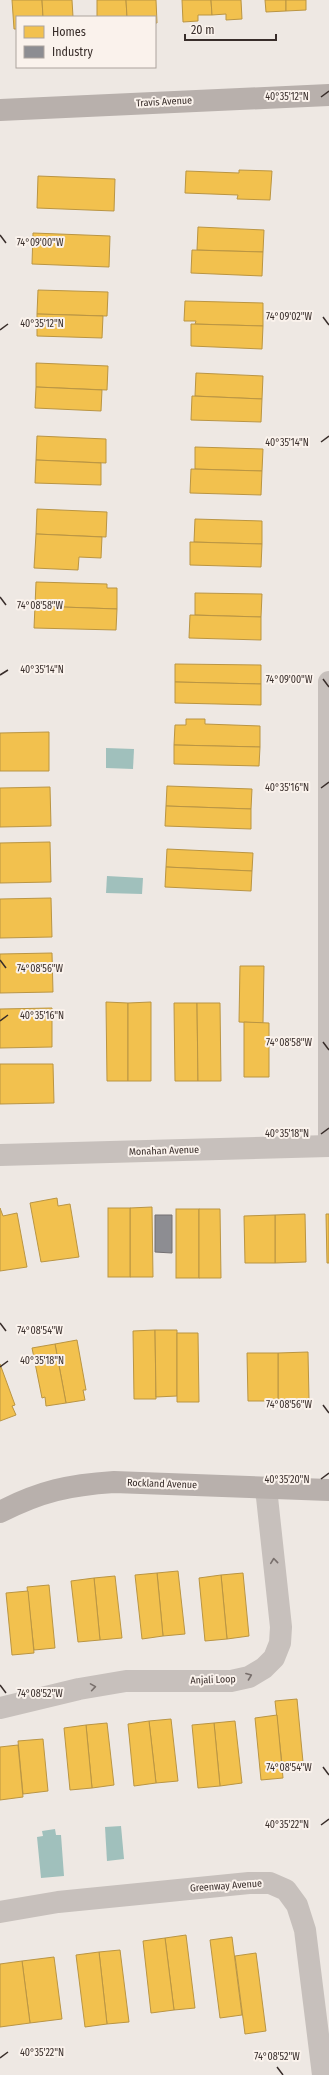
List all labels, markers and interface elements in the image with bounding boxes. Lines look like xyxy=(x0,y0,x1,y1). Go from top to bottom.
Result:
legend xyxy=(16,16,156,68)
scale bar xyxy=(185,16,276,42)
text: 20 m xyxy=(191,23,215,37)
text: Homes xyxy=(52,25,86,39)
text: Industry xyxy=(52,45,93,59)
text: 40°35'12"N xyxy=(265,91,309,103)
street label: Travis Avenue xyxy=(136,95,192,109)
text: 74°09'00"W xyxy=(17,237,64,249)
text: 74°09'02"W xyxy=(266,311,312,323)
text: 40°35'12"N xyxy=(20,318,64,330)
text: 40°35'14"N xyxy=(265,437,309,449)
text: 74°08'58"W xyxy=(17,600,64,612)
text: 40°35'14"N xyxy=(20,664,64,676)
text: 74°09'00"W xyxy=(266,674,313,686)
text: 40°35'16"N xyxy=(265,782,309,794)
text: 74°08'56"W xyxy=(17,963,63,975)
text: 40°35'16"N xyxy=(20,1010,64,1022)
text: 74°08'58"W xyxy=(266,1037,313,1049)
text: 40°35'18"N xyxy=(265,1128,309,1140)
street label: Monahan Avenue xyxy=(129,1144,199,1158)
text: 74°08'54"W xyxy=(17,1325,63,1337)
text: 40°35'18"N xyxy=(20,1355,64,1367)
text: 74°08'56"W xyxy=(266,1399,312,1411)
text: 40°35'20"N xyxy=(265,1474,309,1486)
street label: Rockland Avenue xyxy=(127,1477,197,1491)
one-way arrow xyxy=(270,1558,279,1564)
street label: Anjali Loop xyxy=(190,1673,236,1687)
one-way arrow xyxy=(246,1673,253,1681)
one-way arrow xyxy=(90,1683,96,1692)
text: 74°08'52"W xyxy=(17,1688,63,1700)
text: 74°08'54"W xyxy=(266,1762,312,1774)
text: 40°35'22"N xyxy=(265,1819,309,1831)
street label: Greenway Avenue xyxy=(190,1877,262,1895)
text: 40°35'22"N xyxy=(20,2047,64,2059)
text: 74°08'52"W xyxy=(254,2051,300,2063)

